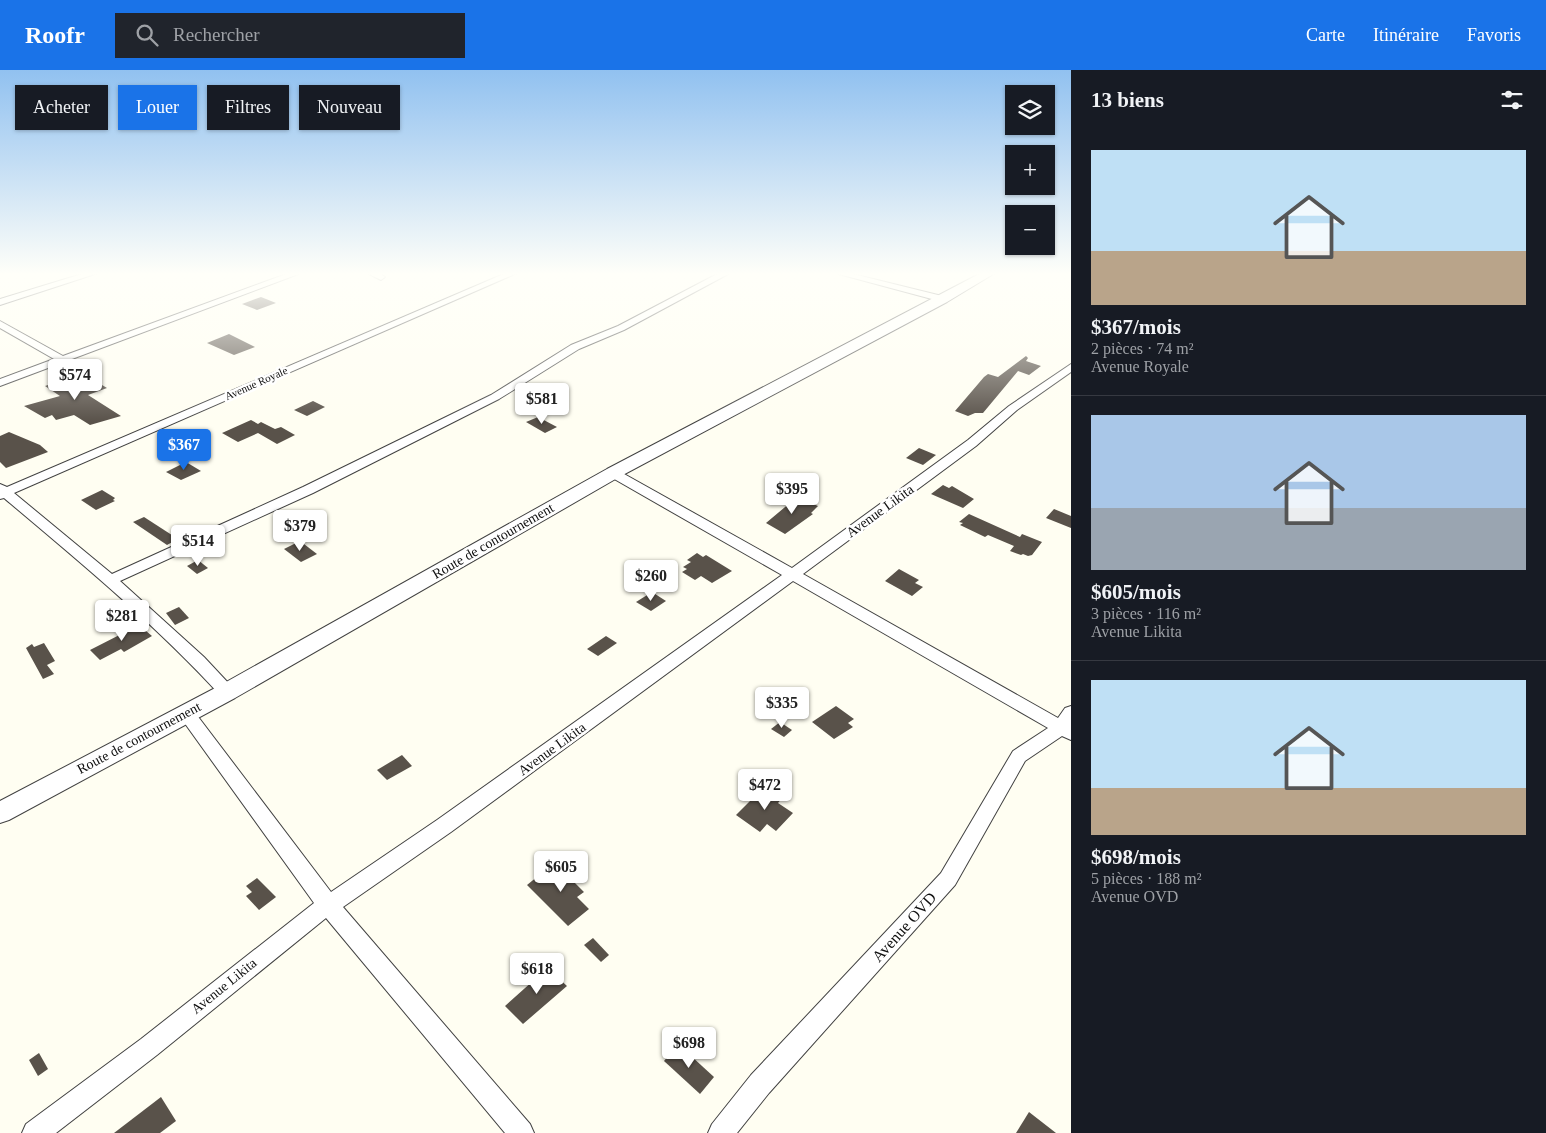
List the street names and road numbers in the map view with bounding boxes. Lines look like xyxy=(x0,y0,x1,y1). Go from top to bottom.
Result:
street label: Avenue Royale xyxy=(223,364,289,402)
street label: Avenue Likita xyxy=(843,481,917,540)
street label: Route de contournement xyxy=(430,500,556,582)
street label: Route de contournement xyxy=(75,699,203,777)
street label: Avenue Likita xyxy=(515,719,589,778)
street label: Avenue OVD xyxy=(868,889,940,965)
street label: Avenue Likita xyxy=(188,955,260,1017)

